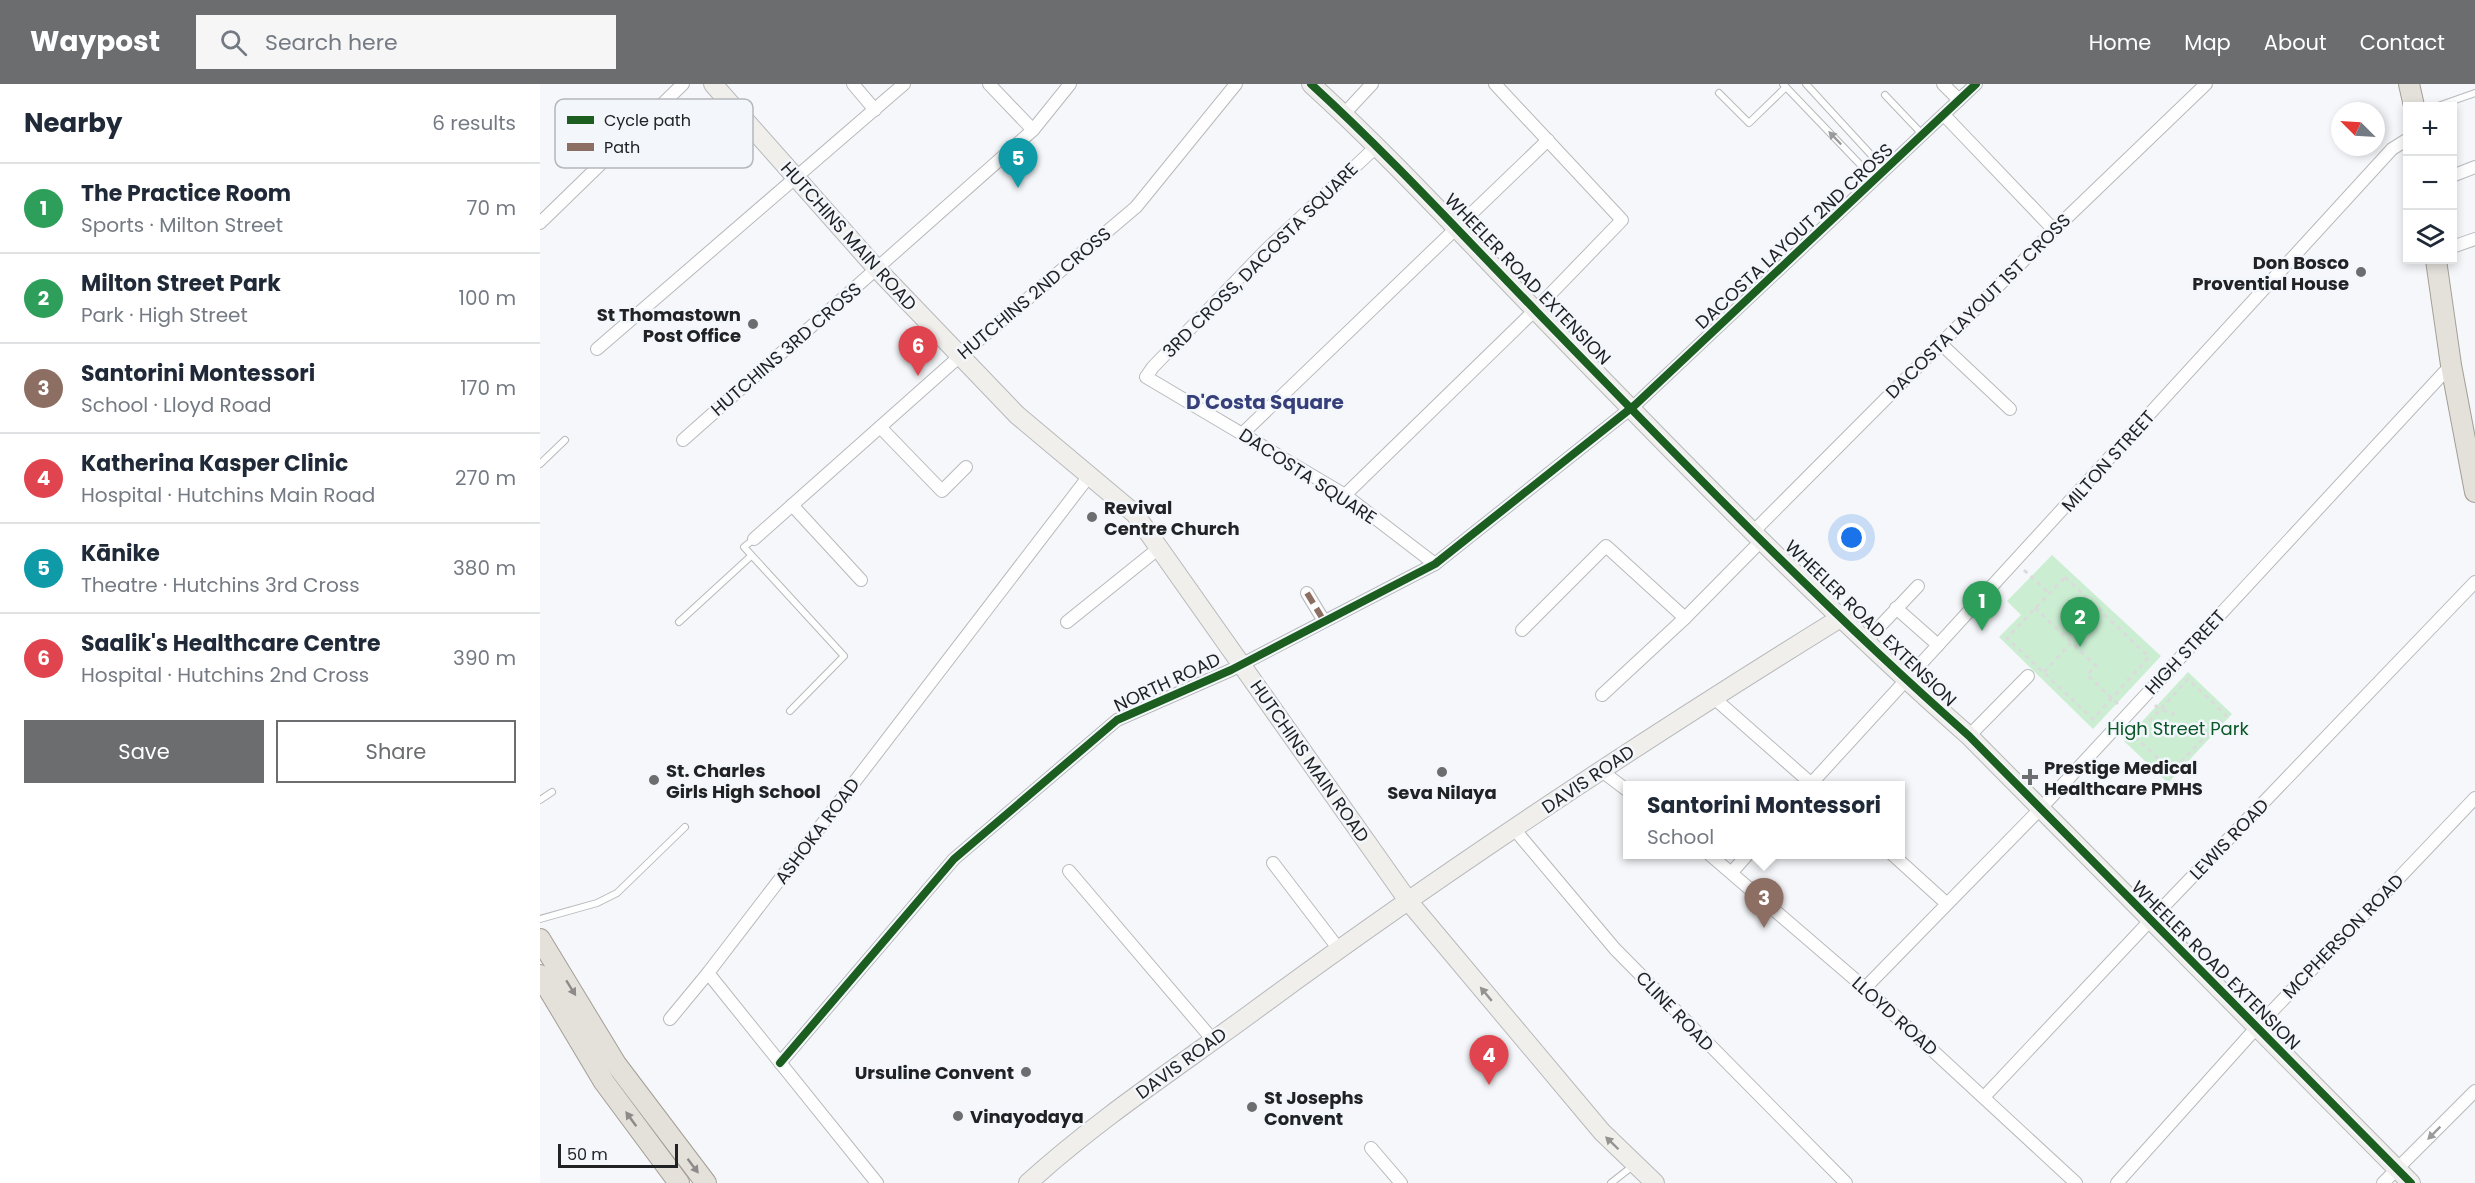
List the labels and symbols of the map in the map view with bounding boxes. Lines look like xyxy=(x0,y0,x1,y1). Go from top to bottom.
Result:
legend xyxy=(555,99,753,168)
north arrow xyxy=(2331,102,2385,156)
text: Cycle path xyxy=(604,109,691,132)
one-way arrow xyxy=(1828,131,1842,146)
text: Path xyxy=(604,136,640,159)
street label: DACOSTA LAYOUT 2ND CROSS xyxy=(1690,137,1898,335)
pin: 5 xyxy=(998,138,1038,188)
street label: HUTCHINS MAIN ROAD xyxy=(775,156,923,316)
street label: 3RD CROSS, DACOSTA SQUARE xyxy=(1157,157,1363,363)
street label: WHEELER ROAD EXTENSION xyxy=(1439,188,1617,370)
street label: DACOSTA LAYOUT 1ST CROSS xyxy=(1880,208,2076,404)
street label: HUTCHINS 2ND CROSS xyxy=(952,221,1116,365)
place label: Don Bosco Provential House xyxy=(2192,250,2349,296)
marker: Don Bosco Provential House xyxy=(2354,265,2368,279)
street label: HUTCHINS 3RD CROSS xyxy=(705,276,867,422)
place label: St Thomastown Post Office xyxy=(597,302,741,348)
marker: St Thomastown Post Office xyxy=(746,317,760,331)
pin: 6 xyxy=(898,326,938,376)
district label: D'Costa Square xyxy=(1186,388,1344,416)
street label: MILTON STREET xyxy=(2056,405,2160,517)
street label: DACOSTA SQUARE xyxy=(1234,422,1382,530)
place label: Revival Centre Church xyxy=(1104,495,1240,541)
marker: Revival Centre Church xyxy=(1085,510,1099,524)
your location xyxy=(1837,523,1866,552)
street label: WHEELER ROAD EXTENSION xyxy=(1780,534,1962,712)
pin: 1 xyxy=(1962,582,2002,631)
pin: 2 xyxy=(2060,598,2100,647)
street label: HIGH STREET xyxy=(2139,604,2231,700)
street label: NORTH ROAD xyxy=(1110,646,1224,718)
street label: HUTCHINS MAIN ROAD xyxy=(1245,675,1375,847)
park label: High Street Park xyxy=(2107,716,2249,741)
street label: DAVIS ROAD xyxy=(1537,739,1639,819)
place label: Prestige Medical Healthcare PMHS xyxy=(2044,755,2203,801)
place label: St. Charles Girls High School xyxy=(666,758,821,804)
marker: Seva Nilaya xyxy=(1435,765,1449,779)
marker: Prestige Medical Healthcare PMHS xyxy=(2021,768,2039,786)
marker: St. Charles Girls High School xyxy=(647,773,661,787)
street label: ASHOKA ROAD xyxy=(769,773,865,889)
place label: Seva Nilaya xyxy=(1387,780,1497,805)
street label: LEWIS ROAD xyxy=(2184,793,2274,885)
street label: MCPHERSON ROAD xyxy=(2277,868,2409,1004)
street label: WHEELER ROAD EXTENSION xyxy=(2126,875,2306,1055)
pin: 3 xyxy=(1744,878,1784,928)
street label: CLINE ROAD xyxy=(1630,965,1720,1057)
street label: LLOYD ROAD xyxy=(1847,971,1943,1061)
one-way arrow xyxy=(565,980,576,996)
one-way arrow xyxy=(1480,987,1493,1002)
street label: DAVIS ROAD xyxy=(1130,1022,1232,1104)
pin: 4 xyxy=(1470,1036,1508,1085)
place label: Ursuline Convent xyxy=(855,1060,1014,1085)
marker: Ursuline Convent xyxy=(1019,1065,1033,1079)
place label: St Josephs Convent xyxy=(1264,1085,1364,1131)
marker: St Josephs Convent xyxy=(1245,1100,1259,1114)
place label: Vinayodaya xyxy=(970,1104,1084,1129)
marker: Vinayodaya xyxy=(951,1109,965,1123)
one-way arrow xyxy=(625,1111,638,1127)
one-way arrow xyxy=(2427,1125,2441,1139)
one-way arrow xyxy=(1606,1136,1620,1150)
scale bar xyxy=(558,1141,678,1168)
one-way arrow xyxy=(687,1158,700,1174)

